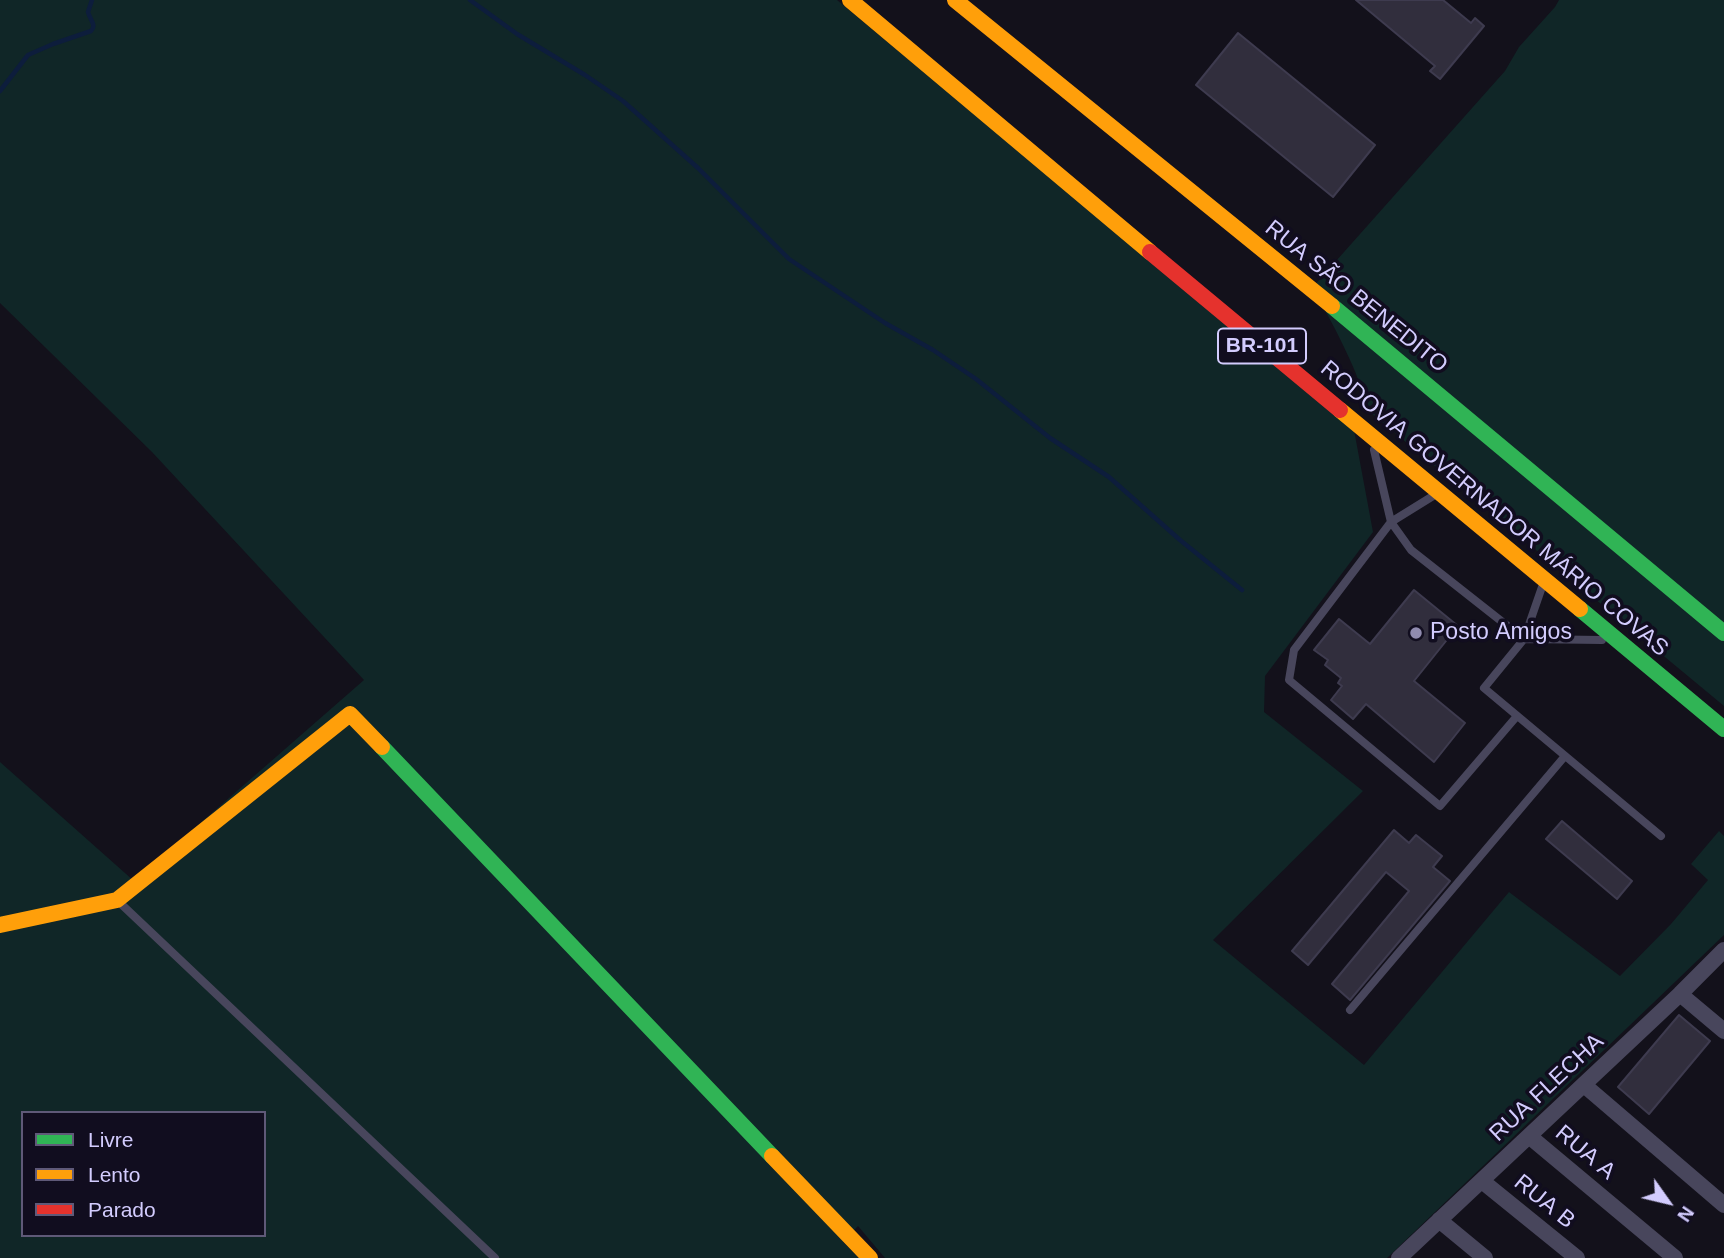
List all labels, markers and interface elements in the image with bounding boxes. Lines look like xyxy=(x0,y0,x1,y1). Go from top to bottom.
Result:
street label: RUA SÃO BENEDITO xyxy=(1259,215,1453,379)
road number: BR-101 xyxy=(1218,328,1306,364)
street label: RODOVIA GOVERNADOR MÁRIO COVAS xyxy=(1314,355,1674,663)
place label: Posto Amigos xyxy=(1430,619,1572,647)
marker: Posto Amigos xyxy=(1408,625,1424,641)
street label: RUA FLECHA xyxy=(1484,1028,1610,1148)
legend xyxy=(21,1111,266,1237)
street label: RUA A xyxy=(1549,1120,1621,1186)
text: Livre xyxy=(88,1128,134,1151)
text: Lento xyxy=(88,1163,141,1186)
north arrow xyxy=(1633,1167,1703,1237)
street label: RUA B xyxy=(1508,1169,1580,1235)
text: Parado xyxy=(88,1198,156,1221)
text: N xyxy=(1673,1202,1698,1226)

